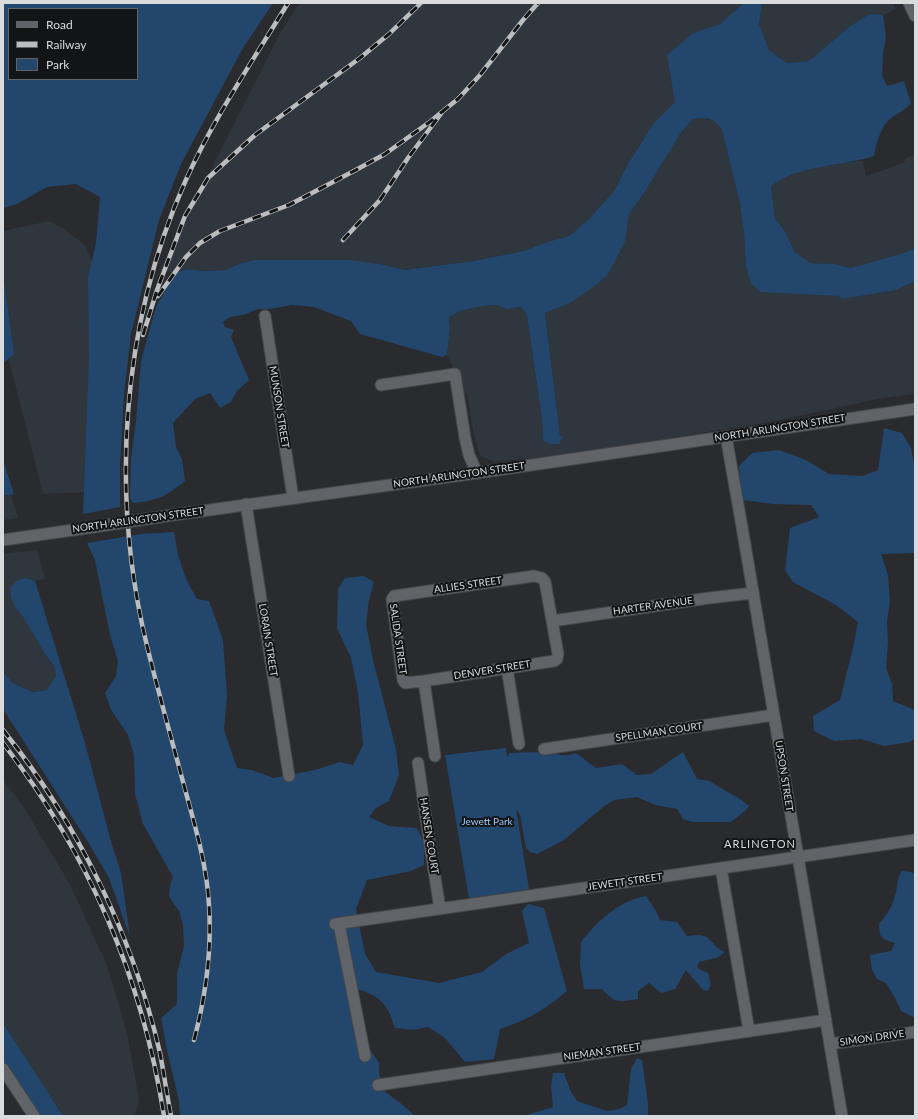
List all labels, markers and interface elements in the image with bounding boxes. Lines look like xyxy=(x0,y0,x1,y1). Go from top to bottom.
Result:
legend xyxy=(8,8,138,80)
text: Road xyxy=(46,17,73,32)
text: Railway xyxy=(46,37,86,52)
text: Park xyxy=(46,57,69,72)
street label: MUNSON STREET xyxy=(267,365,291,449)
street label: NORTH ARLINGTON STREET xyxy=(714,412,846,444)
street label: NORTH ARLINGTON STREET xyxy=(393,460,525,490)
street label: NORTH ARLINGTON STREET xyxy=(72,505,204,535)
street label: ALLIES STREET xyxy=(433,574,503,596)
street label: HARTER AVENUE xyxy=(612,594,694,618)
street label: LORAIN STREET xyxy=(256,603,280,677)
street label: SALIDA STREET xyxy=(387,603,409,675)
street label: DENVER STREET xyxy=(453,658,531,682)
street label: SPELLMAN COURT xyxy=(615,720,703,744)
street label: UPSON STREET xyxy=(772,739,796,813)
street label: HANSEN COURT xyxy=(417,797,441,875)
park label: Jewett Park xyxy=(461,816,513,828)
district label: ARLINGTON xyxy=(724,837,796,851)
street label: JEWETT STREET xyxy=(587,871,663,893)
street label: SIMON DRIVE xyxy=(839,1028,905,1048)
street label: NIEMAN STREET xyxy=(563,1041,641,1063)

